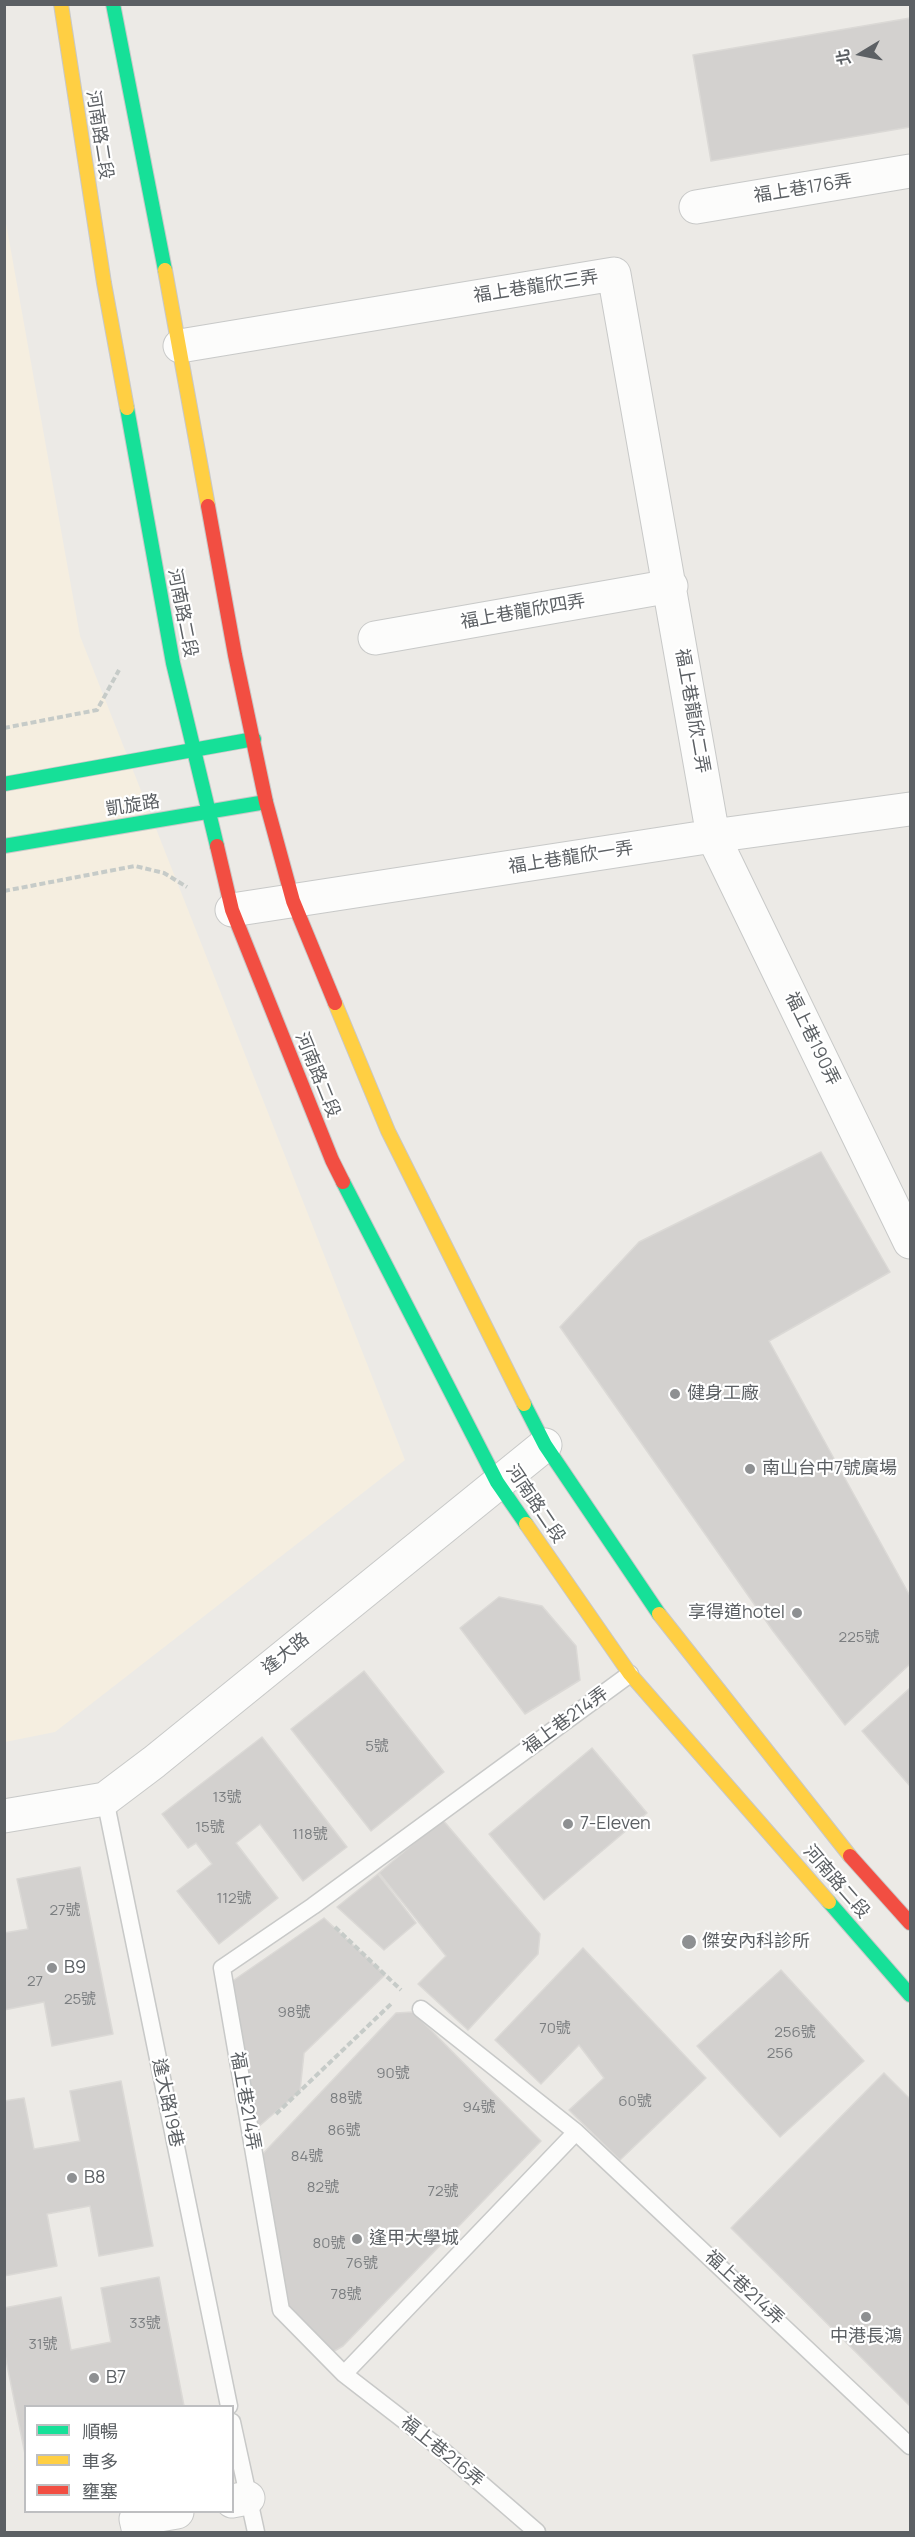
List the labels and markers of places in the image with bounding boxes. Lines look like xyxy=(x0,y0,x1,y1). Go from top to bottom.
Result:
place label: 健身工廠 xyxy=(687,1383,759,1405)
marker: 健身工廠 xyxy=(668,1387,682,1401)
place label: 南山台中7號廣場 xyxy=(762,1458,897,1480)
marker: 南山台中7號廣場 xyxy=(743,1462,757,1476)
place label: 享得道hotel xyxy=(688,1602,785,1624)
marker: 享得道hotel xyxy=(790,1606,804,1620)
place label: 7-Eleven xyxy=(580,1813,651,1835)
marker: 7-Eleven xyxy=(561,1817,575,1831)
place label: 傑安內科診所 xyxy=(702,1931,810,1953)
marker: 傑安內科診所 xyxy=(680,1933,698,1951)
place label: B9 xyxy=(64,1957,86,1979)
marker: B9 xyxy=(45,1961,59,1975)
place label: B8 xyxy=(84,2167,105,2189)
marker: B8 xyxy=(65,2171,79,2185)
place label: 逢甲大學城 xyxy=(369,2228,459,2250)
marker: 逢甲大學城 xyxy=(350,2232,364,2246)
marker: 中港長鴻 xyxy=(859,2310,873,2324)
place label: 中港長鴻 xyxy=(830,2326,902,2348)
place label: B7 xyxy=(106,2367,126,2389)
marker: B7 xyxy=(87,2371,101,2385)

